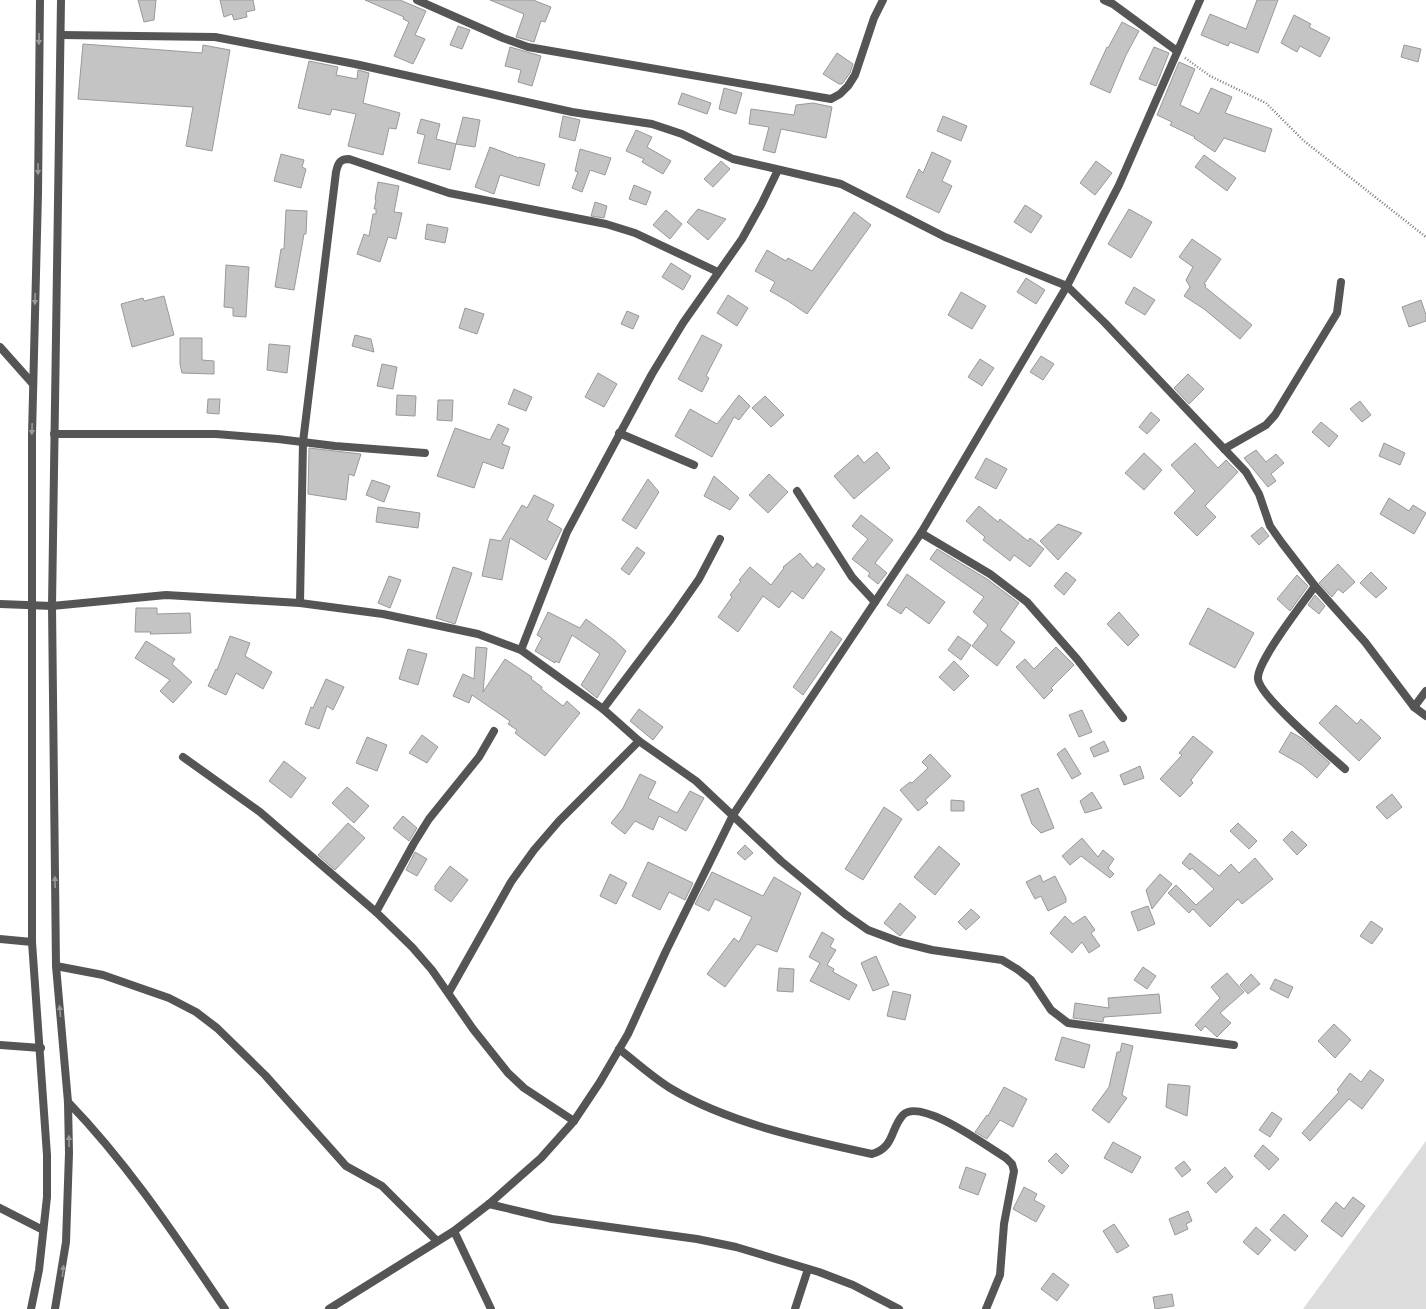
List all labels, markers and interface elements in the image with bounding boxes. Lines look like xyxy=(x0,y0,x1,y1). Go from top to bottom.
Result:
one-way arrow xyxy=(36,33,42,46)
one-way arrow xyxy=(35,163,41,176)
one-way arrow xyxy=(32,293,39,305)
one-way arrow xyxy=(29,423,35,436)
one-way arrow xyxy=(52,875,58,888)
one-way arrow xyxy=(56,1005,63,1017)
one-way arrow xyxy=(65,1135,72,1147)
one-way arrow xyxy=(59,1265,66,1277)

